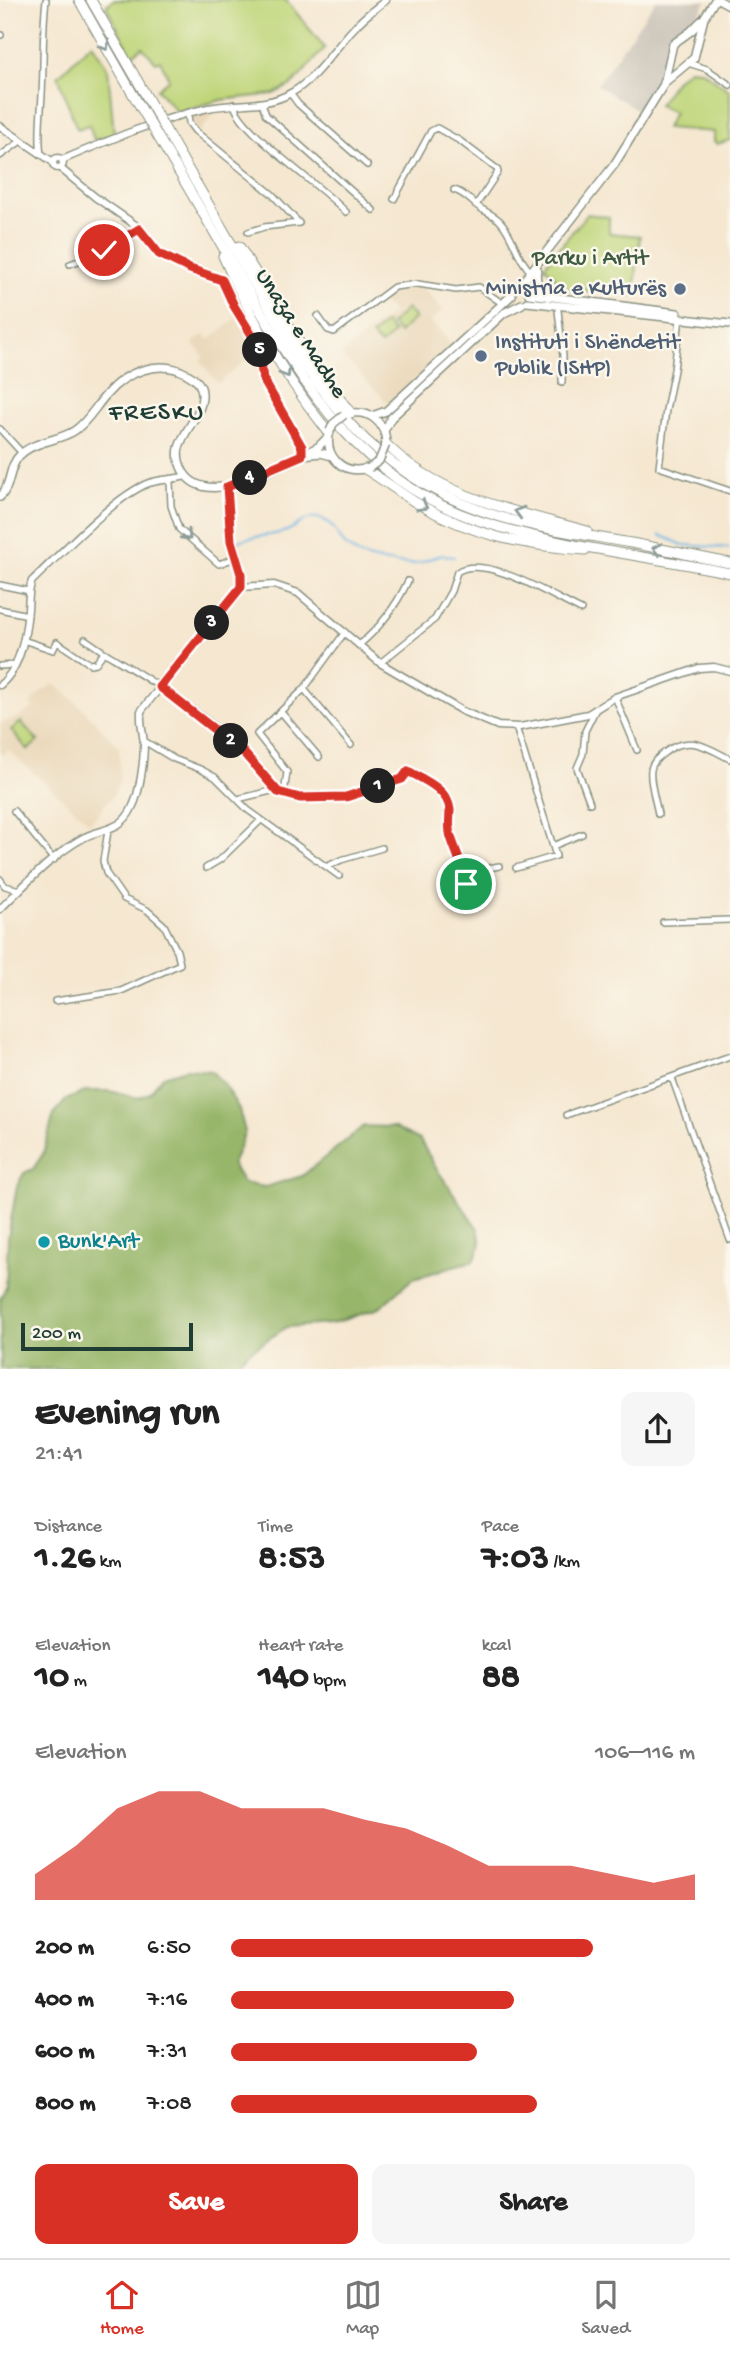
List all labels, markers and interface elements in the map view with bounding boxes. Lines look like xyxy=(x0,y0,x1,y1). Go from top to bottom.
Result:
one-way arrow xyxy=(96,38,109,51)
pin xyxy=(74,220,134,280)
icon: check xyxy=(85,231,123,269)
park label: Parku i Artit xyxy=(531,246,650,273)
street label: Unaza e Madhe xyxy=(248,264,353,405)
place label: Ministria e Kulturës xyxy=(485,276,667,303)
marker: Ministria e Kulturës xyxy=(672,281,688,297)
place label: Instituti i Shëndetit Publik (ISHP) xyxy=(494,330,681,383)
pin: 5 xyxy=(243,332,278,368)
text: 5 xyxy=(255,338,265,361)
marker: Instituti i Shëndetit Publik (ISHP) xyxy=(473,348,489,364)
one-way arrow xyxy=(277,365,290,378)
district label: FRESKU xyxy=(108,399,205,430)
pin: 4 xyxy=(232,461,268,496)
text: 4 xyxy=(245,466,254,489)
one-way arrow xyxy=(416,498,428,511)
one-way arrow xyxy=(514,506,526,520)
one-way arrow xyxy=(178,527,191,540)
one-way arrow xyxy=(651,542,663,557)
pin: 3 xyxy=(194,606,230,640)
text: 3 xyxy=(207,611,216,634)
pin: 2 xyxy=(214,724,248,758)
text: 2 xyxy=(226,729,235,752)
pin: 1 xyxy=(360,768,396,804)
text: 1 xyxy=(374,774,381,797)
pin xyxy=(436,854,496,914)
icon: arrive xyxy=(447,865,485,903)
place label: Bunk'Art xyxy=(57,1229,140,1256)
marker: Bunk'Art xyxy=(36,1234,52,1250)
scale bar xyxy=(21,1320,192,1352)
text: 200 m xyxy=(32,1323,81,1346)
button: share xyxy=(621,1392,695,1466)
text: Evening run xyxy=(35,1393,219,1437)
text: 21:41 xyxy=(35,1441,83,1468)
text: Distance xyxy=(35,1516,102,1539)
text: Time xyxy=(258,1516,293,1539)
text: Pace xyxy=(482,1516,519,1539)
text: 1.26 xyxy=(35,1539,95,1580)
text: 8:53 xyxy=(258,1539,325,1580)
text: 7:03 xyxy=(482,1539,549,1580)
text: km xyxy=(95,1551,122,1574)
text: /km xyxy=(549,1551,580,1574)
text: Elevation xyxy=(35,1635,111,1658)
text: Heart rate xyxy=(258,1635,343,1658)
text: kcal xyxy=(482,1635,511,1658)
text: 10 xyxy=(35,1658,69,1699)
text: 140 xyxy=(258,1658,309,1699)
text: 88 xyxy=(482,1658,520,1699)
text: m xyxy=(69,1670,87,1693)
text: bpm xyxy=(309,1670,346,1693)
text: Elevation xyxy=(35,1740,126,1767)
text: 106–116 m xyxy=(595,1740,695,1767)
text: 200 m xyxy=(35,1935,94,1962)
text: 6:50 xyxy=(147,1935,191,1962)
text: 400 m xyxy=(35,1987,94,2014)
text: 7:16 xyxy=(147,1987,187,2014)
text: 600 m xyxy=(35,2039,95,2066)
text: 7:31 xyxy=(147,2039,187,2066)
text: 800 m xyxy=(35,2091,96,2118)
text: 7:08 xyxy=(147,2091,192,2118)
button: Save xyxy=(35,2164,358,2244)
button: Share xyxy=(372,2164,695,2244)
tab: Home xyxy=(100,2276,144,2341)
tab: Map xyxy=(344,2276,382,2341)
tab: Saved xyxy=(581,2276,630,2341)

